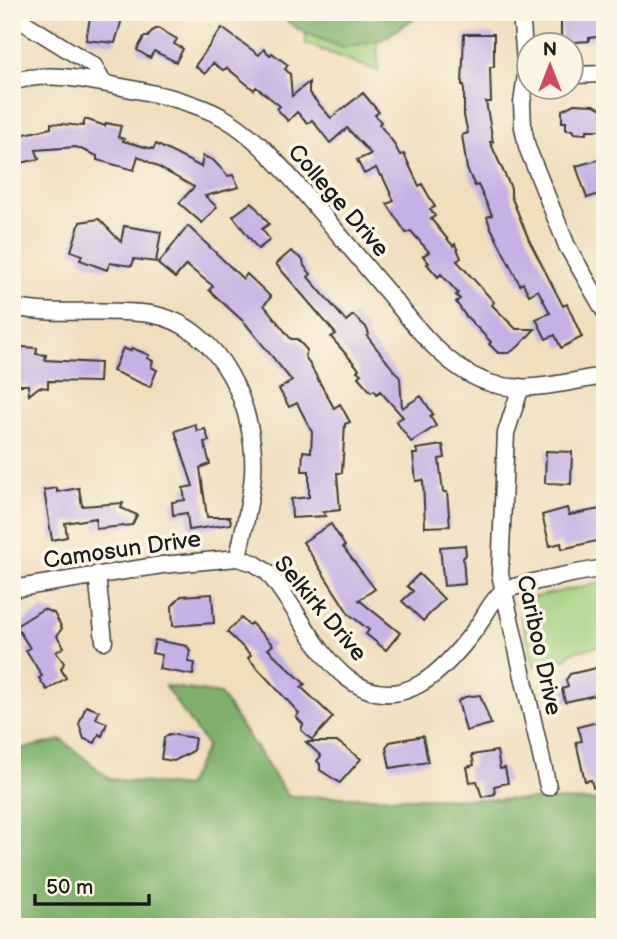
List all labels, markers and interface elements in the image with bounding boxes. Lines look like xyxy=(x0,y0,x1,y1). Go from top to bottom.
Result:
north arrow xyxy=(516,32,586,102)
text: N xyxy=(543,39,557,62)
street label: College Drive xyxy=(282,138,395,263)
street label: Camosun Drive xyxy=(42,525,203,575)
street label: Selkirk Drive xyxy=(268,550,372,667)
street label: Cariboo Drive xyxy=(511,573,568,718)
scale bar xyxy=(35,862,149,906)
text: 50 m xyxy=(46,875,93,900)

